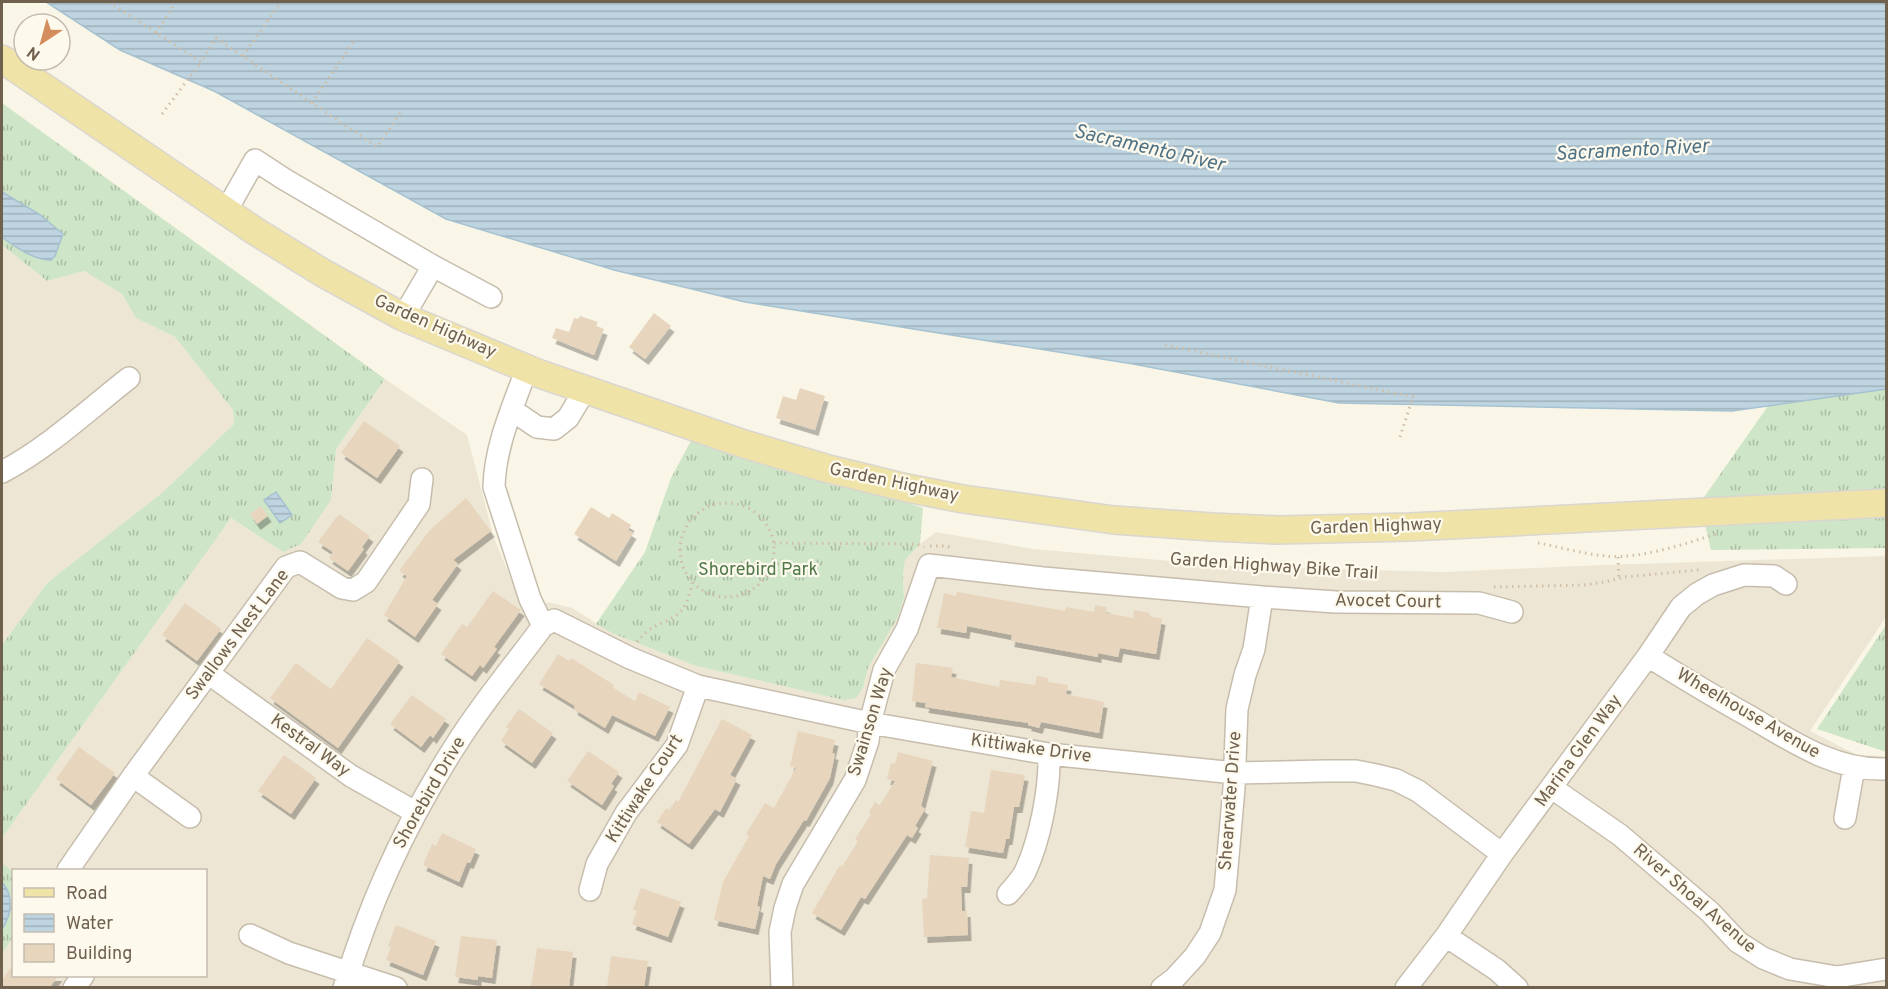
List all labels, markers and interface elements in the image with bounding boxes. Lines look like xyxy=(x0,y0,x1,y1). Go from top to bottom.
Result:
north arrow xyxy=(12,12,72,72)
text: N xyxy=(24,41,45,64)
water label: Sacramento River xyxy=(1071,119,1228,179)
water label: Sacramento River xyxy=(1554,134,1711,168)
street label: Garden Highway xyxy=(370,290,500,364)
street label: Garden Highway xyxy=(827,458,961,508)
street label: Garden Highway xyxy=(1310,513,1442,541)
street label: Garden Highway Bike Trail xyxy=(1169,548,1379,586)
park label: Shorebird Park xyxy=(698,559,818,582)
street label: Swallows Nest Lane xyxy=(181,565,295,705)
street label: Avocet Court xyxy=(1335,590,1441,614)
street label: Wheelhouse Avenue xyxy=(1672,664,1824,764)
street label: Swainson Way xyxy=(844,665,898,779)
street label: Marina Glen Way xyxy=(1530,690,1628,812)
street label: Kestral Way xyxy=(265,709,355,783)
street label: Kittiwake Drive xyxy=(969,729,1093,769)
street label: Kittiwake Court xyxy=(601,730,689,848)
street label: Shearwater Drive xyxy=(1215,730,1247,872)
street label: Shorebird Drive xyxy=(389,733,471,853)
street label: River Shoal Avenue xyxy=(1628,839,1760,959)
legend xyxy=(12,869,207,977)
text: Road xyxy=(66,883,108,906)
text: Water xyxy=(66,913,113,936)
text: Building xyxy=(66,943,132,966)

